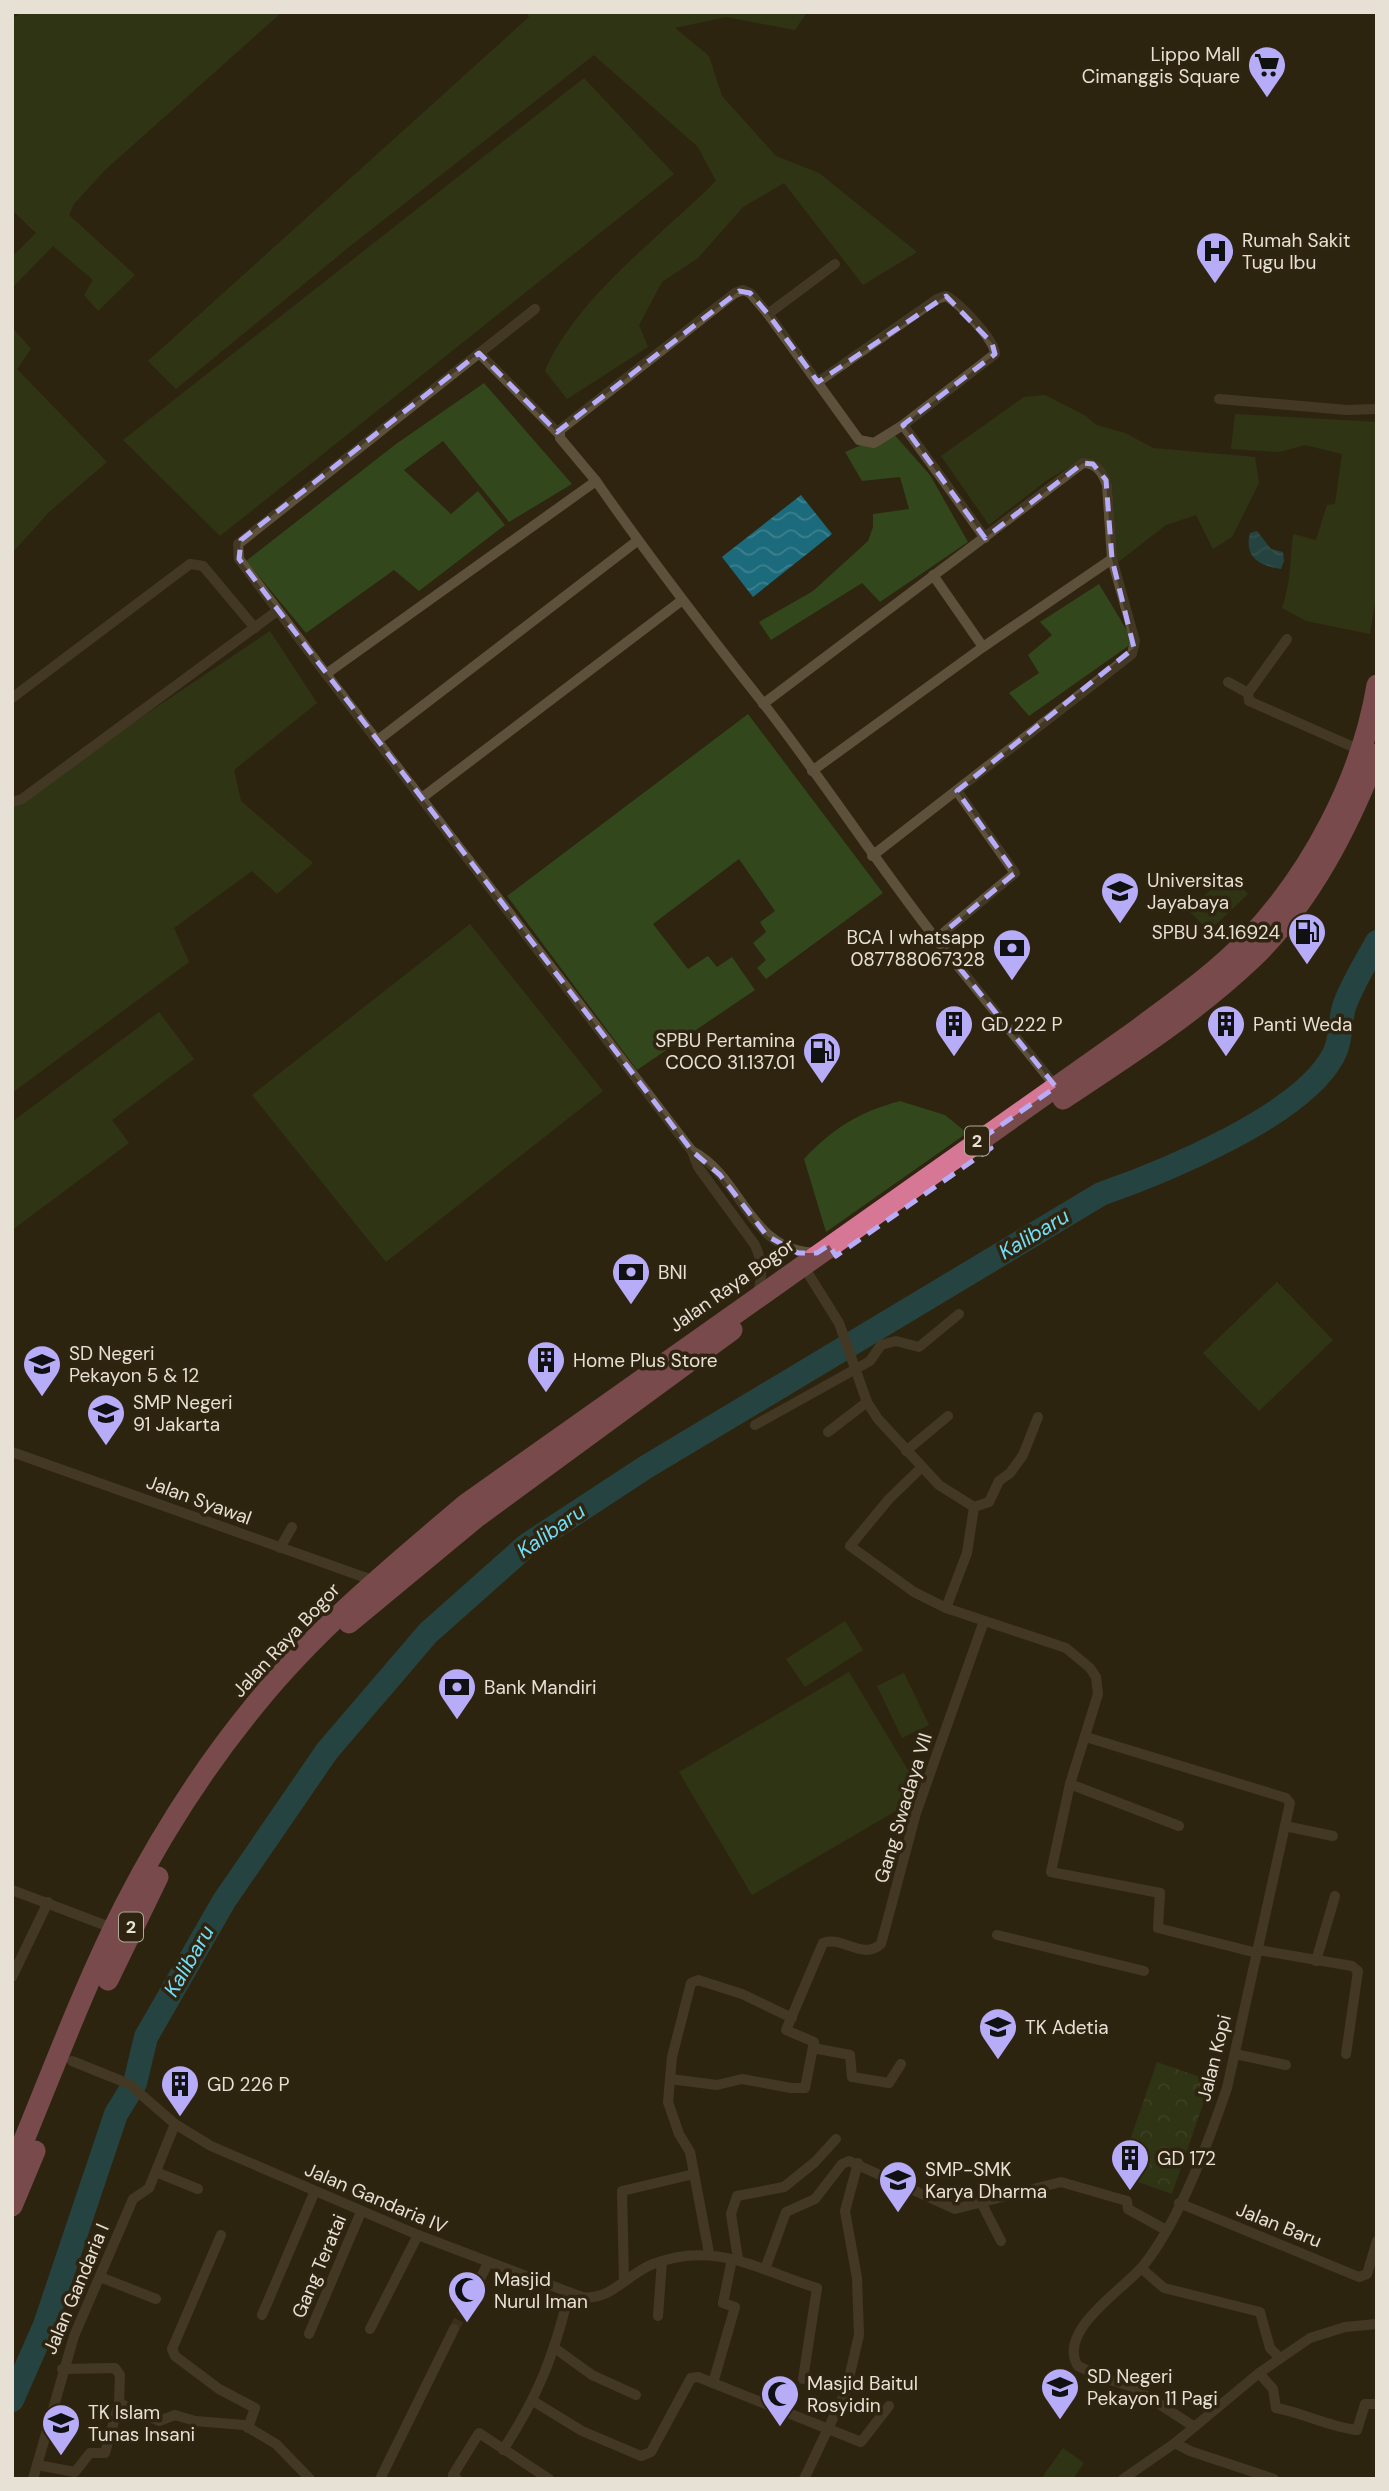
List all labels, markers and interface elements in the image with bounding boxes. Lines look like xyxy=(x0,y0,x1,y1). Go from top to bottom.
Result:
place label: Lippo Mall Cimanggis Square xyxy=(1082,42,1240,89)
supermarket icon: Lippo Mall Cimanggis Square xyxy=(1246,44,1288,99)
place label: Rumah Sakit Tugu Ibu xyxy=(1242,228,1350,275)
hospital icon: Rumah Sakit Tugu Ibu xyxy=(1194,230,1236,285)
place label: Universitas Jayabaya xyxy=(1147,868,1244,915)
school or university icon: Universitas Jayabaya xyxy=(1099,870,1141,925)
fuel station icon: SPBU 34.16924 xyxy=(1286,911,1328,966)
place label: SPBU 34.16924 xyxy=(1152,920,1280,945)
place label: BCA I whatsapp 087788067328 xyxy=(846,925,985,972)
bank icon: BCA I whatsapp 087788067328 xyxy=(991,927,1033,982)
building icon: GD 222 P xyxy=(933,1003,975,1058)
building icon: Panti Weda xyxy=(1205,1003,1247,1058)
place label: GD 222 P xyxy=(981,1012,1062,1037)
place label: Panti Weda xyxy=(1253,1012,1352,1037)
place label: SPBU Pertamina COCO 31.137.01 xyxy=(655,1028,795,1075)
fuel station icon: SPBU Pertamina COCO 31.137.01 xyxy=(801,1030,843,1085)
road number: 2 xyxy=(965,1126,989,1156)
water label: Kalibaru xyxy=(993,1202,1075,1266)
street label: Jalan Raya Bogor xyxy=(664,1232,800,1338)
bank icon: BNI xyxy=(610,1251,652,1306)
place label: BNI xyxy=(658,1260,687,1285)
building icon: Home Plus Store xyxy=(525,1339,567,1394)
place label: SD Negeri Pekayon 5 & 12 xyxy=(69,1341,199,1388)
school or university icon: SD Negeri Pekayon 5 & 12 xyxy=(21,1343,63,1398)
place label: Home Plus Store xyxy=(573,1348,718,1373)
place label: SMP Negeri 91 Jakarta xyxy=(133,1390,233,1437)
school or university icon: SMP Negeri 91 Jakarta xyxy=(85,1392,127,1447)
street label: Jalan Syawal xyxy=(143,1469,255,1531)
water label: Kalibaru xyxy=(511,1497,591,1565)
street label: Jalan Raya Bogor xyxy=(227,1577,345,1703)
bank icon: Bank Mandiri xyxy=(436,1666,478,1721)
place label: Bank Mandiri xyxy=(484,1675,597,1700)
street label: Gang Swadaya VII xyxy=(868,1730,938,1886)
road number: 2 xyxy=(119,1912,143,1941)
water label: Kalibaru xyxy=(157,1920,221,2002)
school or university icon: TK Adetia xyxy=(977,2006,1019,2061)
street label: Jalan Kopi xyxy=(1191,2012,1237,2104)
place label: TK Adetia xyxy=(1025,2015,1109,2040)
building icon: GD 226 P xyxy=(159,2063,201,2118)
place label: GD 226 P xyxy=(207,2072,289,2097)
building icon: GD 172 xyxy=(1109,2137,1151,2192)
place label: GD 172 xyxy=(1157,2146,1216,2171)
street label: Jalan Gandaria IV xyxy=(301,2157,451,2239)
place label: SMP-SMK Karya Dharma xyxy=(925,2157,1047,2204)
school or university icon: SMP-SMK Karya Dharma xyxy=(877,2159,919,2214)
street label: Jalan Baru xyxy=(1233,2197,1325,2253)
street label: Gang Teratai xyxy=(286,2210,352,2322)
street label: Jalan Gandaria I xyxy=(37,2220,115,2358)
place label: Masjid Nurul Iman xyxy=(494,2267,588,2314)
mosque icon: Masjid Nurul Iman xyxy=(446,2269,488,2324)
place label: SD Negeri Pekayon 11 Pagi xyxy=(1087,2364,1218,2411)
school or university icon: SD Negeri Pekayon 11 Pagi xyxy=(1039,2366,1081,2421)
place label: Masjid Baitul Rosyidin xyxy=(807,2371,918,2418)
mosque icon: Masjid Baitul Rosyidin xyxy=(759,2373,801,2428)
place label: TK Islam Tunas Insani xyxy=(88,2400,195,2447)
school or university icon: TK Islam Tunas Insani xyxy=(40,2402,82,2457)

